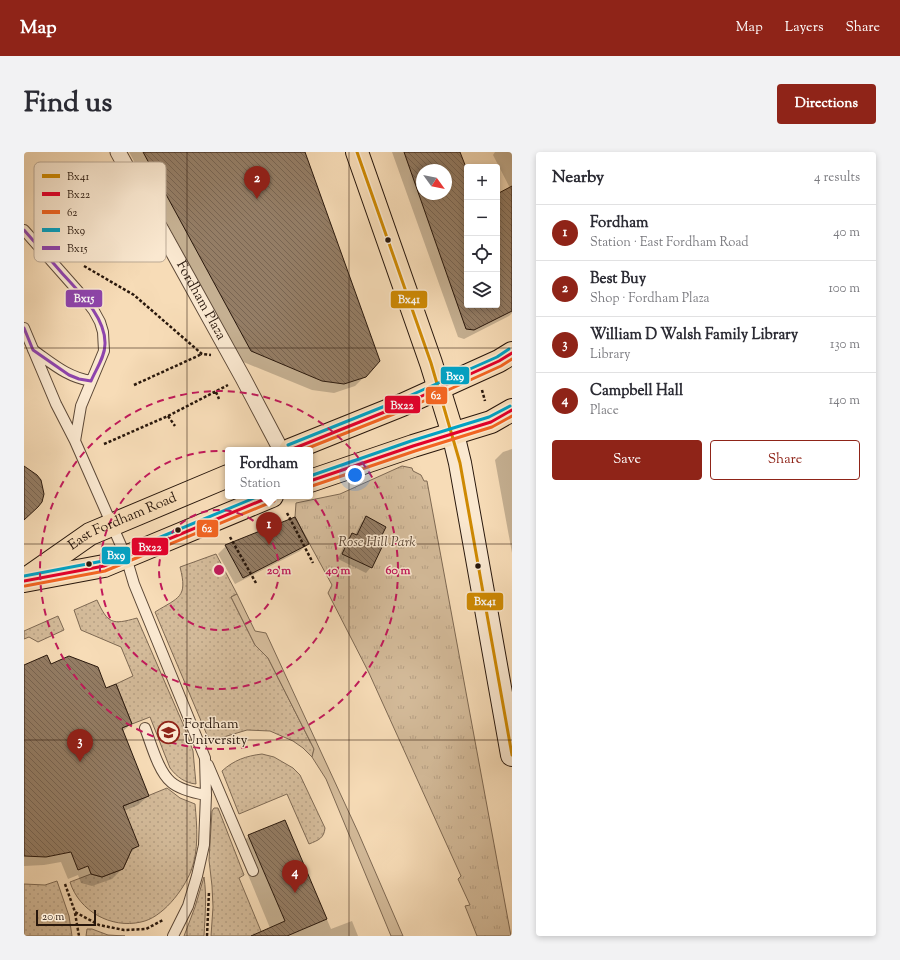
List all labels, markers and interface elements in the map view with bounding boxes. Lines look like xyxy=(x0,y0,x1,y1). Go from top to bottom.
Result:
text: Map xyxy=(20,15,57,42)
text: Map xyxy=(736,18,763,38)
text: Layers xyxy=(785,18,823,38)
text: Share xyxy=(845,18,880,38)
text: Find us xyxy=(24,84,112,124)
button: Directions xyxy=(777,84,876,124)
legend xyxy=(34,162,166,262)
north arrow xyxy=(416,164,452,200)
map controls xyxy=(464,164,500,308)
button: + xyxy=(464,164,500,200)
pin: 2 xyxy=(244,166,270,199)
text: Nearby xyxy=(552,166,604,190)
text: Bx41 xyxy=(67,169,89,185)
text: 4 results xyxy=(814,169,860,187)
text: Bx22 xyxy=(67,187,90,203)
button: − xyxy=(464,200,500,236)
text: 62 xyxy=(67,205,78,221)
text: Fordham xyxy=(590,213,649,234)
text: Bx9 xyxy=(67,223,85,239)
text: 1 xyxy=(563,224,567,242)
text: 40 m xyxy=(833,224,860,242)
text: Station · East Fordham Road xyxy=(590,234,749,252)
unlabelled marker xyxy=(383,235,393,245)
button: locate xyxy=(464,236,500,272)
text: Bx15 xyxy=(67,241,88,257)
street label: Fordham Plaza xyxy=(170,258,231,344)
text: Best Buy xyxy=(590,269,646,290)
button: layers xyxy=(464,272,500,308)
text: 2 xyxy=(562,280,568,298)
text: 100 m xyxy=(828,280,860,298)
line badge: Bx15 xyxy=(65,289,103,308)
line badge: Bx41 xyxy=(390,290,428,309)
text: Shop · Fordham Plaza xyxy=(590,290,710,308)
text: Bx15 xyxy=(73,291,94,307)
text: Bx41 xyxy=(397,292,420,308)
text: William D Walsh Family Library xyxy=(590,325,798,346)
text: 3 xyxy=(562,336,568,354)
text: 130 m xyxy=(830,336,860,354)
text: Library xyxy=(590,346,631,364)
line badge: Bx9 xyxy=(440,366,470,385)
text: Bx9 xyxy=(445,369,465,385)
text: Campbell Hall xyxy=(590,381,683,402)
line badge: 62 xyxy=(425,386,448,405)
text: 62 xyxy=(431,388,442,404)
text: 4 xyxy=(562,392,568,410)
text: 140 m xyxy=(829,392,860,410)
line badge: Bx22 xyxy=(384,395,421,414)
text: Bx22 xyxy=(389,398,414,414)
text: Place xyxy=(590,402,619,420)
button: Save xyxy=(552,440,702,480)
button: Share xyxy=(710,440,860,480)
popup xyxy=(225,447,313,499)
text: Fordham xyxy=(240,454,298,475)
your location xyxy=(345,465,365,485)
text: Station xyxy=(240,475,281,493)
street label: East Fordham Road xyxy=(65,489,180,556)
pin: 1 xyxy=(256,512,282,545)
line badge: 62 xyxy=(196,519,219,538)
text: 62 xyxy=(202,521,213,537)
unlabelled marker xyxy=(173,525,183,535)
park label: Rose Hill Park xyxy=(338,533,416,553)
line badge: Bx22 xyxy=(131,537,169,556)
text: Bx22 xyxy=(137,540,162,556)
line badge: Bx9 xyxy=(101,546,131,565)
text: Bx9 xyxy=(106,548,126,564)
unlabelled marker xyxy=(84,559,94,569)
unlabelled marker xyxy=(473,561,483,571)
text: 20 m xyxy=(267,562,291,580)
text: 40 m xyxy=(325,562,350,580)
text: 60 m xyxy=(386,562,410,580)
centre of rings xyxy=(212,563,226,577)
line badge: Bx41 xyxy=(466,592,504,611)
text: Bx41 xyxy=(473,594,496,610)
place label: Fordham University xyxy=(184,715,247,751)
school or university icon: Fordham University xyxy=(155,720,181,746)
pin: 3 xyxy=(67,729,93,762)
pin: 4 xyxy=(282,860,308,893)
scale bar xyxy=(36,908,96,927)
text: 20 m xyxy=(42,909,64,925)

